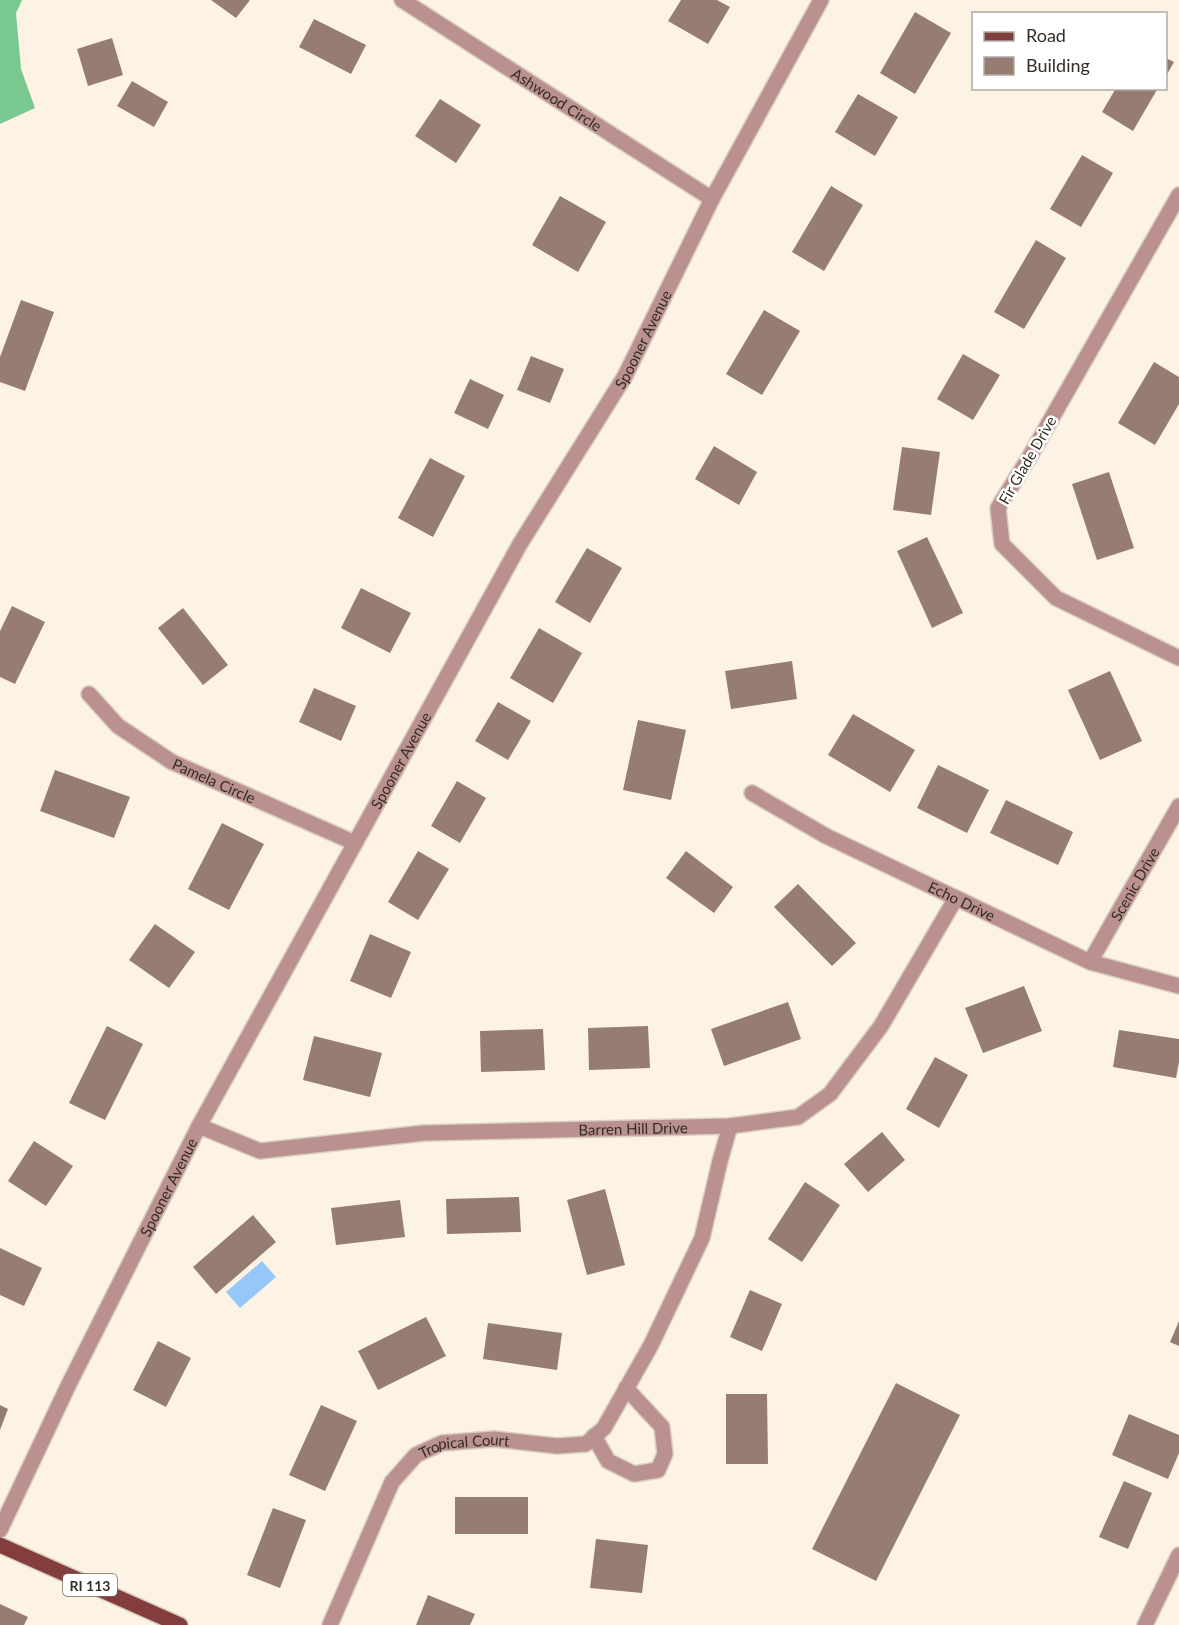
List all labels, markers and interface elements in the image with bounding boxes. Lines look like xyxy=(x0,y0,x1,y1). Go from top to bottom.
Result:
legend xyxy=(972,12,1167,90)
text: Road xyxy=(1026,24,1066,46)
text: Building xyxy=(1026,54,1090,76)
street label: Ashwood Circle xyxy=(508,64,605,135)
street label: Spooner Avenue xyxy=(610,287,675,392)
street label: Fir Glade Drive xyxy=(994,413,1060,507)
street label: Spooner Avenue xyxy=(367,709,435,812)
street label: Pamela Circle xyxy=(170,754,258,807)
street label: Scenic Drive xyxy=(1107,844,1163,924)
street label: Echo Drive xyxy=(925,877,998,924)
street label: Barren Hill Drive xyxy=(578,1118,688,1138)
street label: Spooner Avenue xyxy=(136,1135,201,1239)
street label: Tropical Court xyxy=(416,1430,511,1462)
road number: RI 113 xyxy=(63,1574,117,1596)

